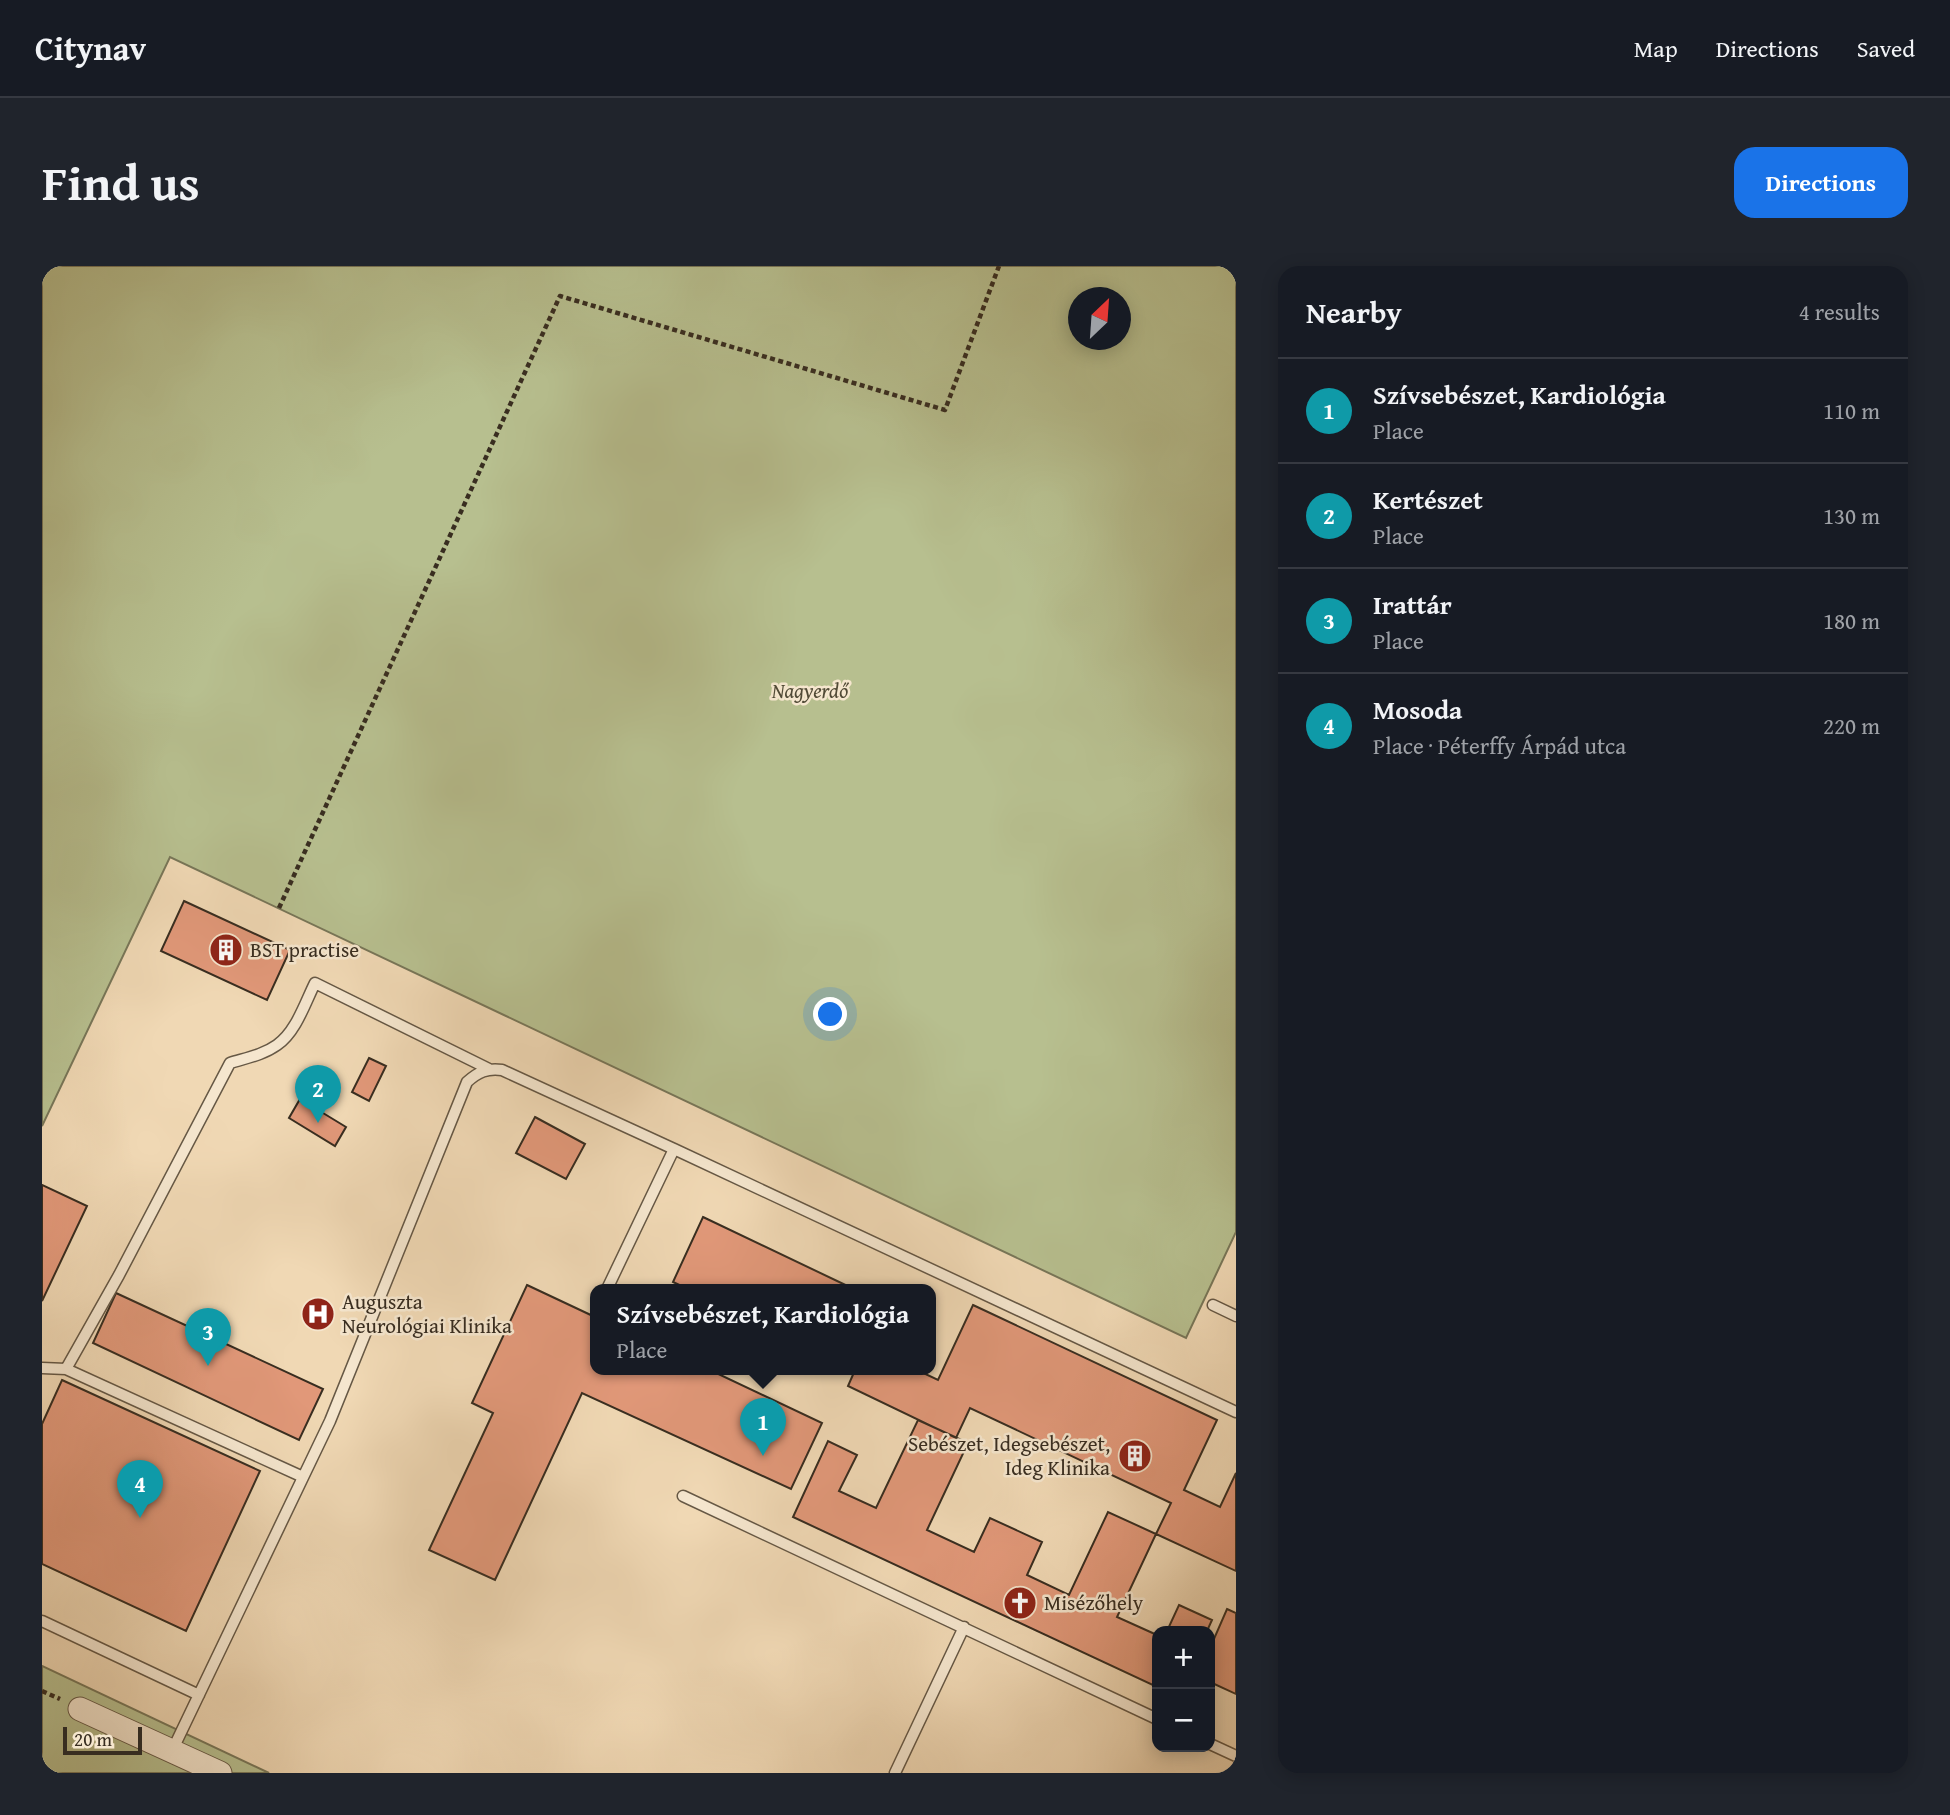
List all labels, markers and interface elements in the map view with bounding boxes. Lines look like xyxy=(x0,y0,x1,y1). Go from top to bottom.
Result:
text: Citynav xyxy=(35,24,146,72)
text: Map xyxy=(1634,31,1678,66)
text: Directions xyxy=(1716,31,1819,66)
text: Saved xyxy=(1857,31,1915,66)
text: Find us xyxy=(42,146,200,218)
button: Directions xyxy=(1734,147,1908,218)
north arrow xyxy=(1068,287,1131,350)
text: Nearby xyxy=(1306,290,1402,334)
text: 4 results xyxy=(1799,295,1880,328)
text: Szívsebészet, Kardiológia xyxy=(1373,375,1666,414)
text: 1 xyxy=(1323,394,1335,427)
text: 110 m xyxy=(1823,394,1880,427)
text: Place xyxy=(1373,414,1424,447)
text: Kertészet xyxy=(1373,480,1483,519)
text: 2 xyxy=(1323,499,1335,532)
text: 130 m xyxy=(1823,499,1880,532)
text: Place xyxy=(1373,519,1424,552)
text: Irattár xyxy=(1373,585,1452,624)
text: 3 xyxy=(1323,604,1335,637)
text: 180 m xyxy=(1823,604,1880,637)
text: Place xyxy=(1373,624,1424,657)
park label: Nagyerdő xyxy=(771,675,849,706)
text: Mosoda xyxy=(1373,690,1462,729)
text: 4 xyxy=(1323,709,1335,742)
text: 220 m xyxy=(1823,709,1880,742)
text: Place · Péterffy Árpád utca xyxy=(1373,729,1626,762)
building icon: BST practise xyxy=(207,931,245,969)
place label: BST practise xyxy=(250,934,359,965)
your location xyxy=(813,997,847,1031)
pin: 2 xyxy=(295,1065,341,1123)
popup xyxy=(590,1284,936,1375)
place label: Auguszta Neurológiai Klinika xyxy=(342,1286,512,1341)
text: Szívsebészet, Kardiológia xyxy=(617,1294,909,1333)
hospital icon: Auguszta Neurológiai Klinika xyxy=(299,1295,337,1333)
pin: 3 xyxy=(185,1308,231,1366)
text: Place xyxy=(617,1333,667,1366)
pin: 1 xyxy=(740,1398,786,1456)
place label: Sebészet, Idegsebészet, Ideg Klinika xyxy=(908,1428,1110,1483)
building icon: Sebészet, Idegsebészet, Ideg Klinika xyxy=(1116,1437,1154,1475)
pin: 4 xyxy=(117,1460,163,1518)
church icon: Misézőhely xyxy=(1001,1584,1039,1622)
place label: Misézőhely xyxy=(1044,1587,1144,1618)
map controls xyxy=(1152,1626,1215,1752)
button: + xyxy=(1152,1626,1215,1689)
button: − xyxy=(1152,1689,1215,1752)
scale bar xyxy=(63,1724,142,1756)
text: 20 m xyxy=(74,1725,112,1753)

